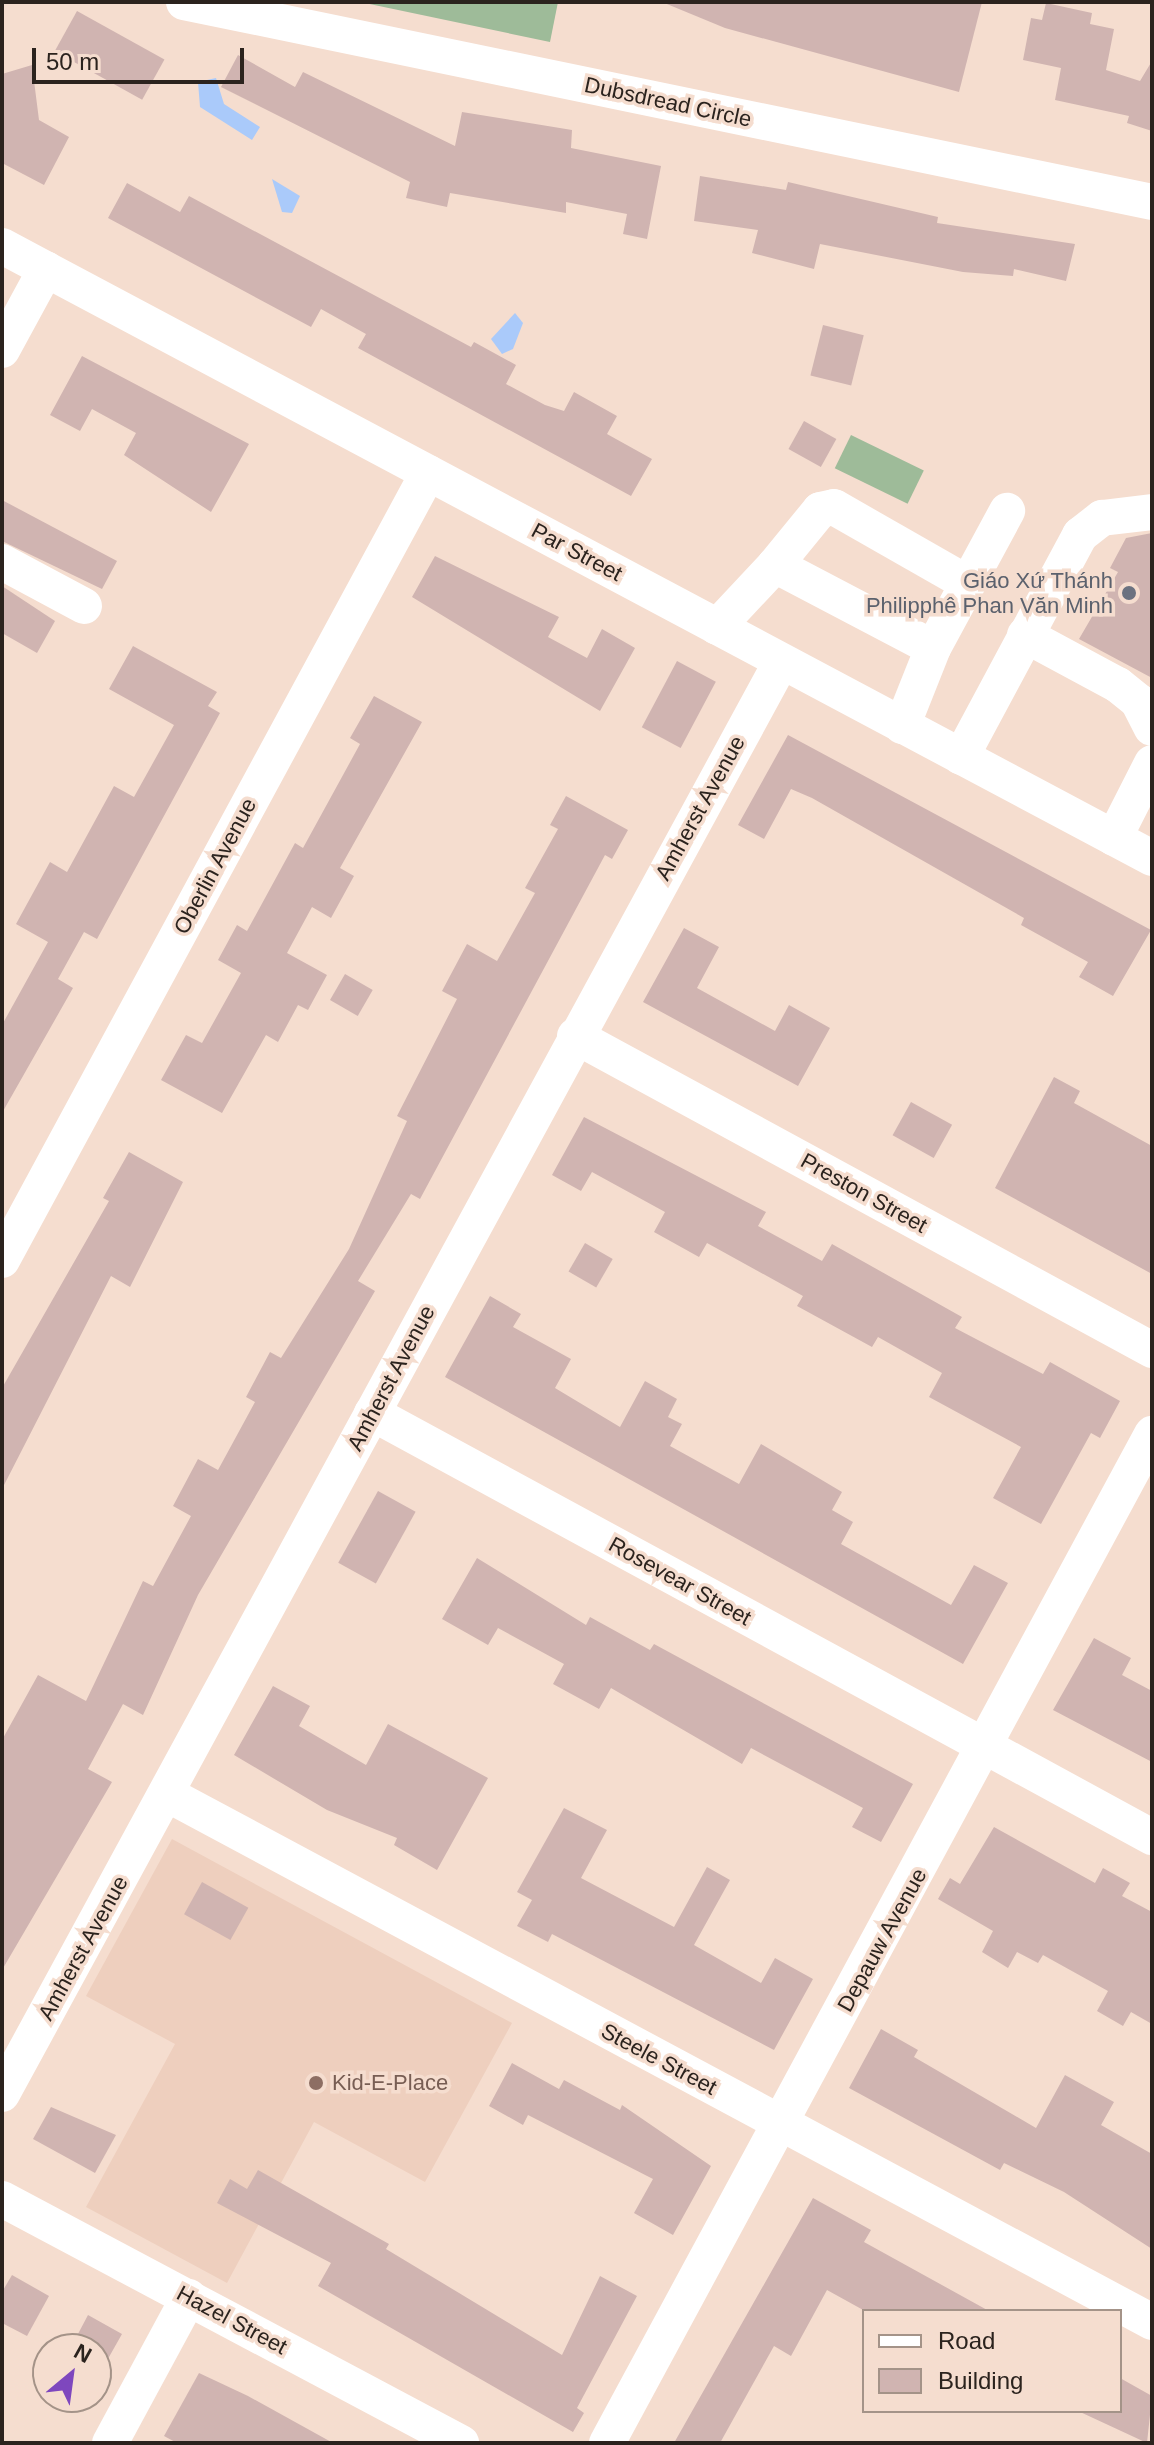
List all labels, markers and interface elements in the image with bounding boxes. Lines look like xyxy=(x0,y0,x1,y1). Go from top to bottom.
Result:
scale bar xyxy=(36,32,248,82)
text: 50 m xyxy=(46,48,99,75)
street label: Dubsdread Circle xyxy=(582,71,754,133)
street label: Par Street xyxy=(527,517,627,587)
place label: Giáo Xứ Thánh Philipphê Phan Văn Minh xyxy=(866,567,1113,618)
marker: Giáo Xứ Thánh Philipphê Phan Văn Minh xyxy=(1120,584,1138,602)
street label: Amherst Avenue xyxy=(649,731,751,885)
street label: Oberlin Avenue xyxy=(168,793,262,939)
street label: Preston Street xyxy=(796,1147,932,1239)
street label: Amherst Avenue xyxy=(341,1300,441,1456)
street label: Rosevear Street xyxy=(604,1531,756,1631)
street label: Depauw Avenue xyxy=(831,1863,933,2017)
street label: Amherst Avenue xyxy=(32,1871,134,2025)
street label: Steele Street xyxy=(597,2017,721,2101)
place label: Kid-E-Place xyxy=(332,2070,448,2096)
marker: Kid-E-Place xyxy=(307,2074,325,2092)
street label: Hazel Street xyxy=(172,2280,292,2360)
legend xyxy=(862,2309,1122,2413)
text: Road xyxy=(938,2327,995,2354)
north arrow xyxy=(32,2333,112,2413)
text: N xyxy=(70,2339,96,2368)
text: Building xyxy=(938,2367,1023,2394)

